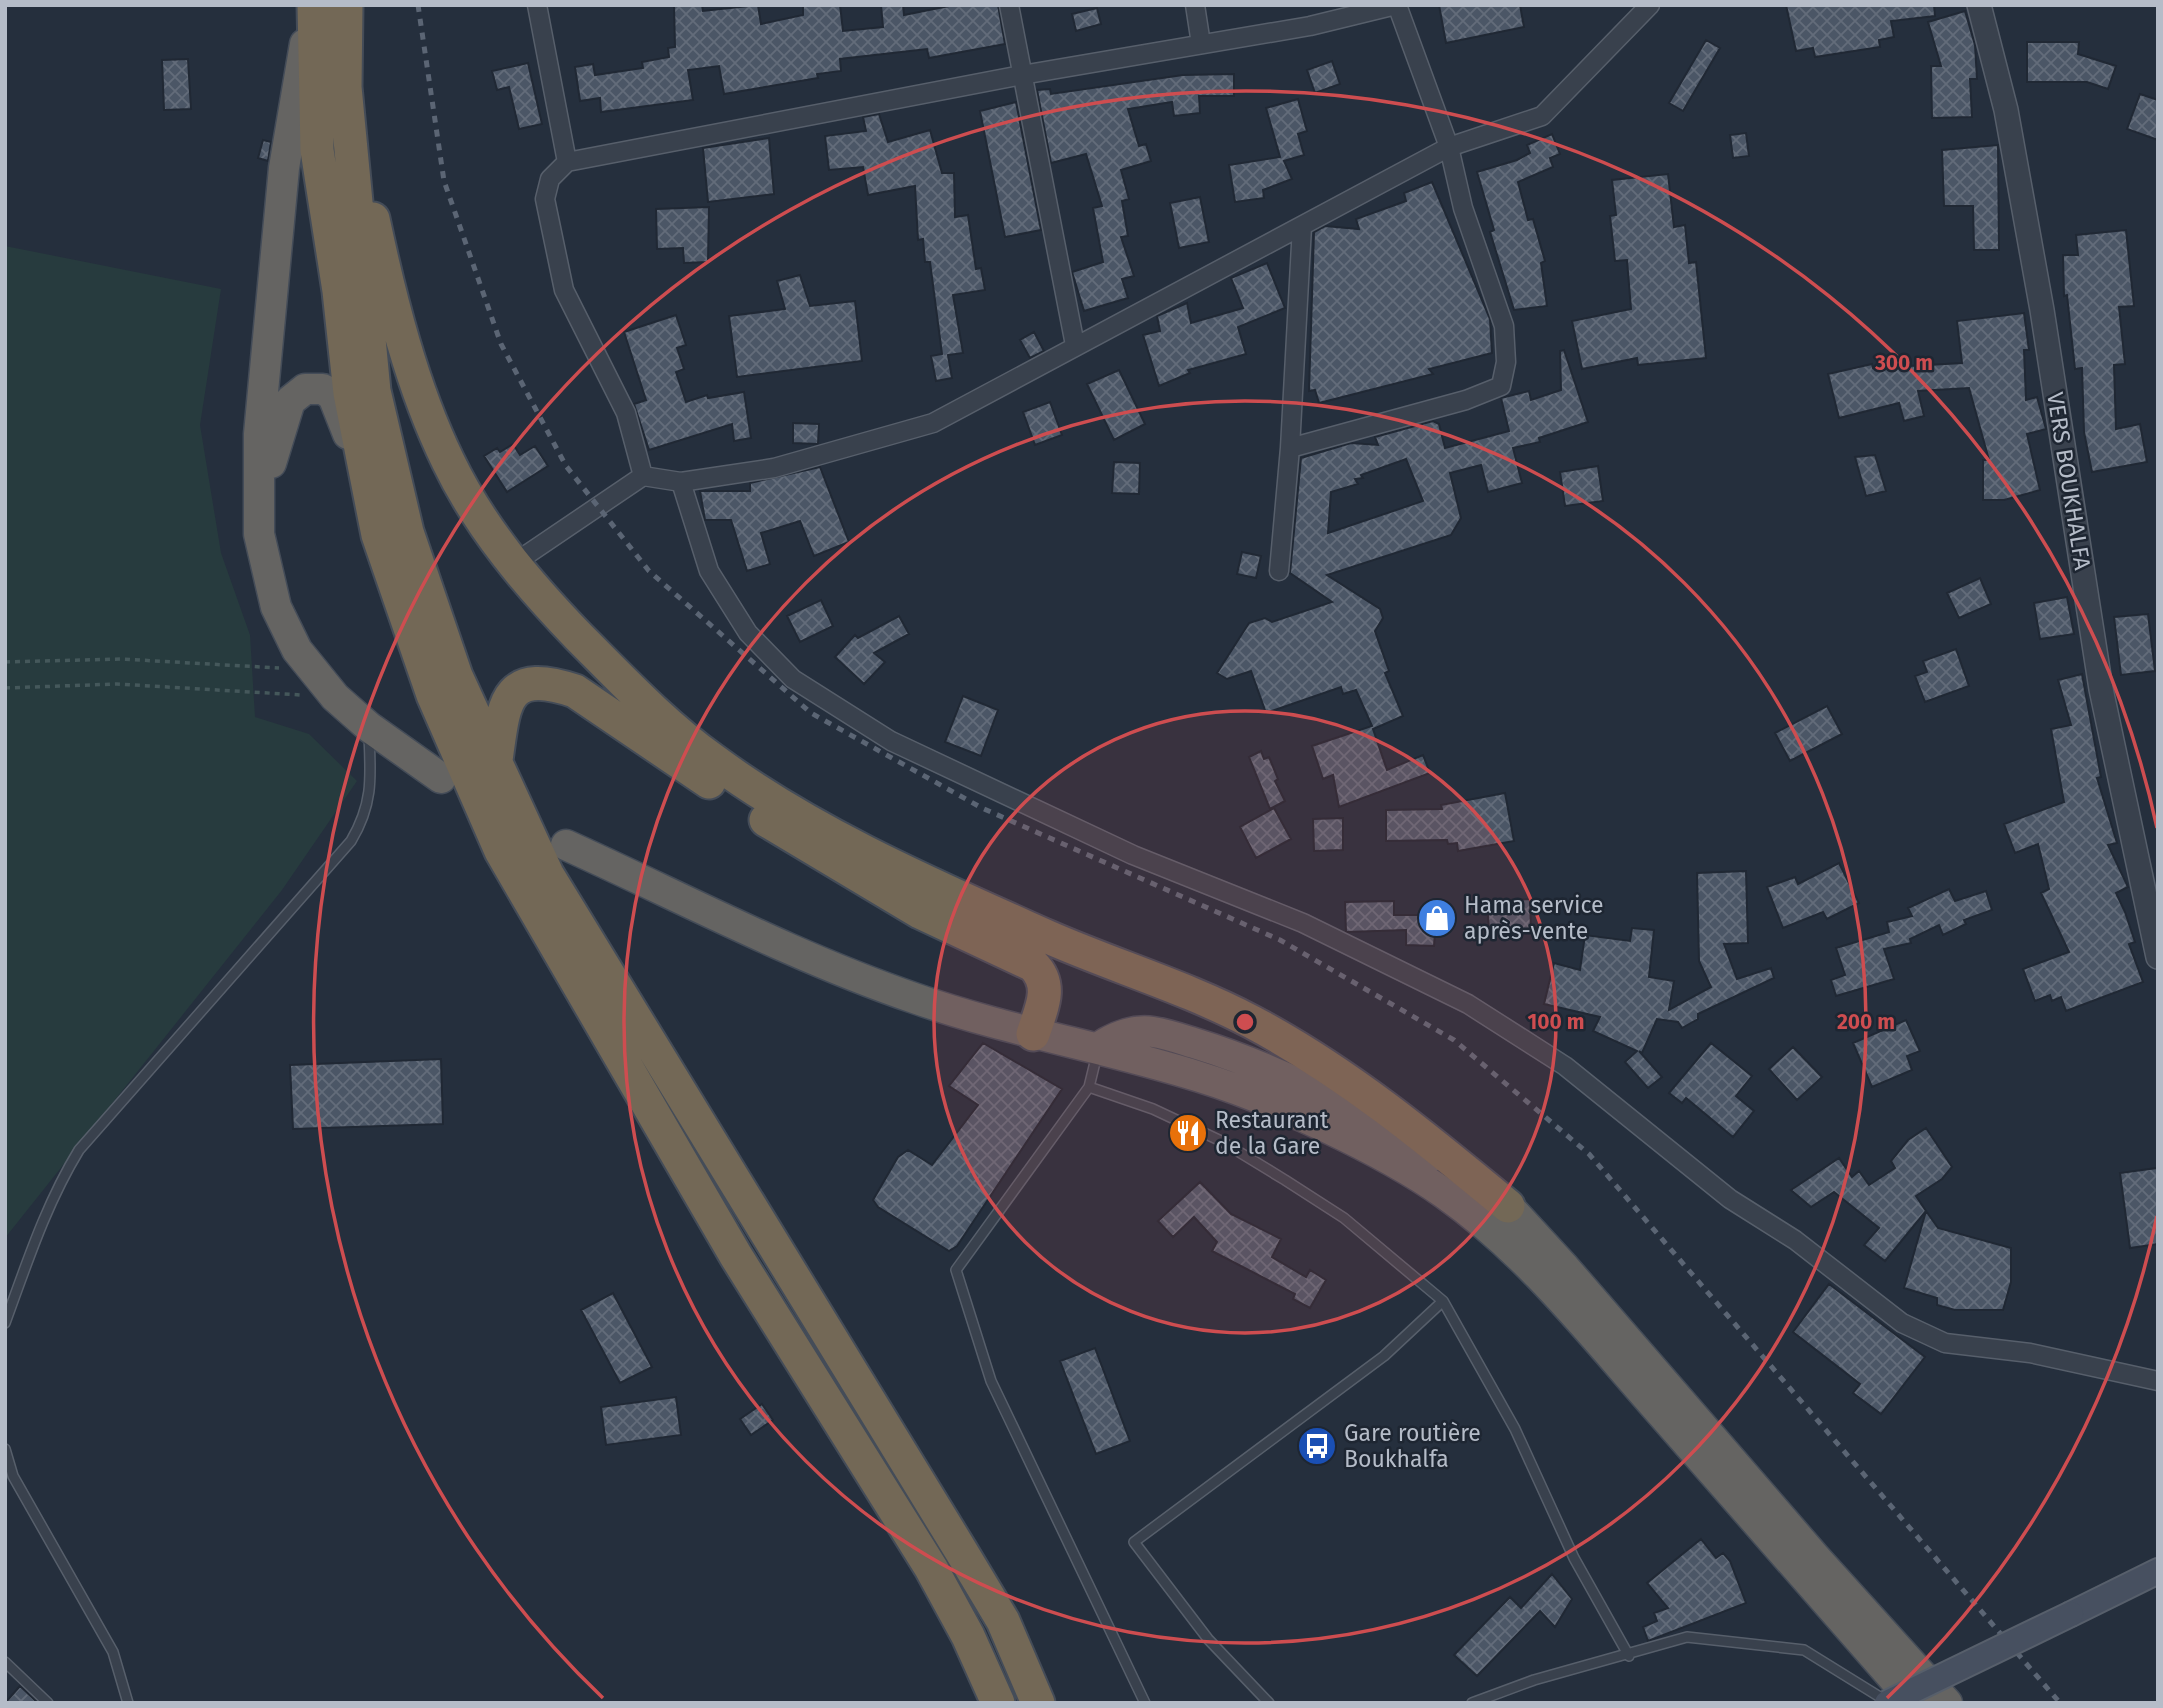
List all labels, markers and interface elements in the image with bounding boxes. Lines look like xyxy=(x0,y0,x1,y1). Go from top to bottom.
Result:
text: 300 m xyxy=(1874,350,1933,376)
street label: VERS BOUKHALFA xyxy=(2041,390,2097,573)
place label: Hama service après-vente xyxy=(1464,891,1604,945)
shop icon: Hama service après-vente xyxy=(1416,897,1458,939)
text: 100 m xyxy=(1527,1009,1585,1035)
text: 200 m xyxy=(1837,1009,1895,1035)
centre of rings xyxy=(1233,1010,1257,1034)
place label: Restaurant de la Gare xyxy=(1215,1106,1329,1160)
restaurant icon: Restaurant de la Gare xyxy=(1167,1112,1209,1154)
place label: Gare routière Boukhalfa xyxy=(1344,1419,1481,1473)
bus stop icon: Gare routière Boukhalfa xyxy=(1296,1425,1338,1467)

